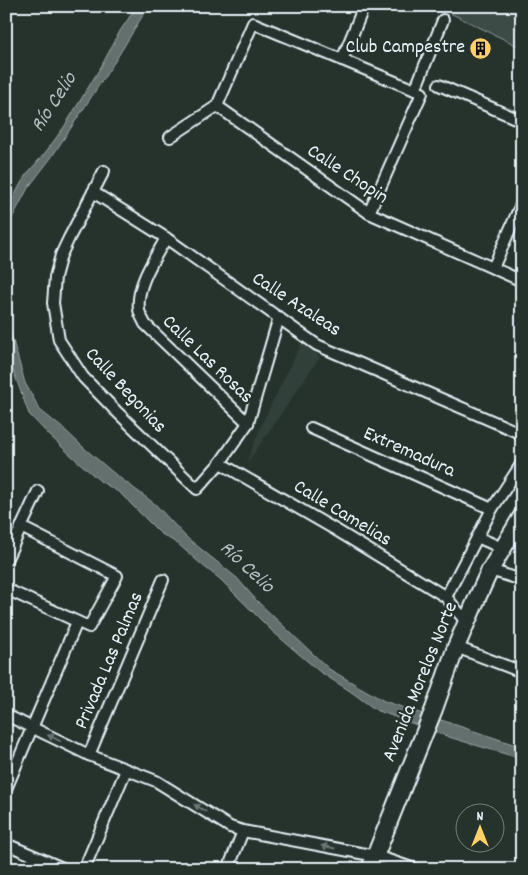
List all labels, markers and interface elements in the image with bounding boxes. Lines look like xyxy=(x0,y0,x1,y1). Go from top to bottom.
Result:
place label: Club Campestre xyxy=(345,34,465,62)
building icon: Club Campestre xyxy=(469,36,493,60)
water label: Río Celio xyxy=(24,66,86,139)
street label: Calle Chopin xyxy=(301,138,393,212)
street label: Calle Azaleas xyxy=(246,266,346,344)
street label: Calle Las Rosas xyxy=(155,309,259,411)
street label: Calle Begonias xyxy=(78,342,172,440)
street label: Extremadura xyxy=(359,420,460,486)
street label: Calle Camelias xyxy=(288,474,396,554)
water label: Río Celio xyxy=(212,535,282,603)
street label: Privada Las Palmas xyxy=(68,588,152,734)
street label: Avenida Morelos Norte xyxy=(376,598,466,766)
one-way arrow xyxy=(47,734,61,742)
north arrow xyxy=(456,802,506,852)
one-way arrow xyxy=(193,804,207,813)
text: N xyxy=(477,807,484,827)
one-way arrow xyxy=(319,843,335,851)

